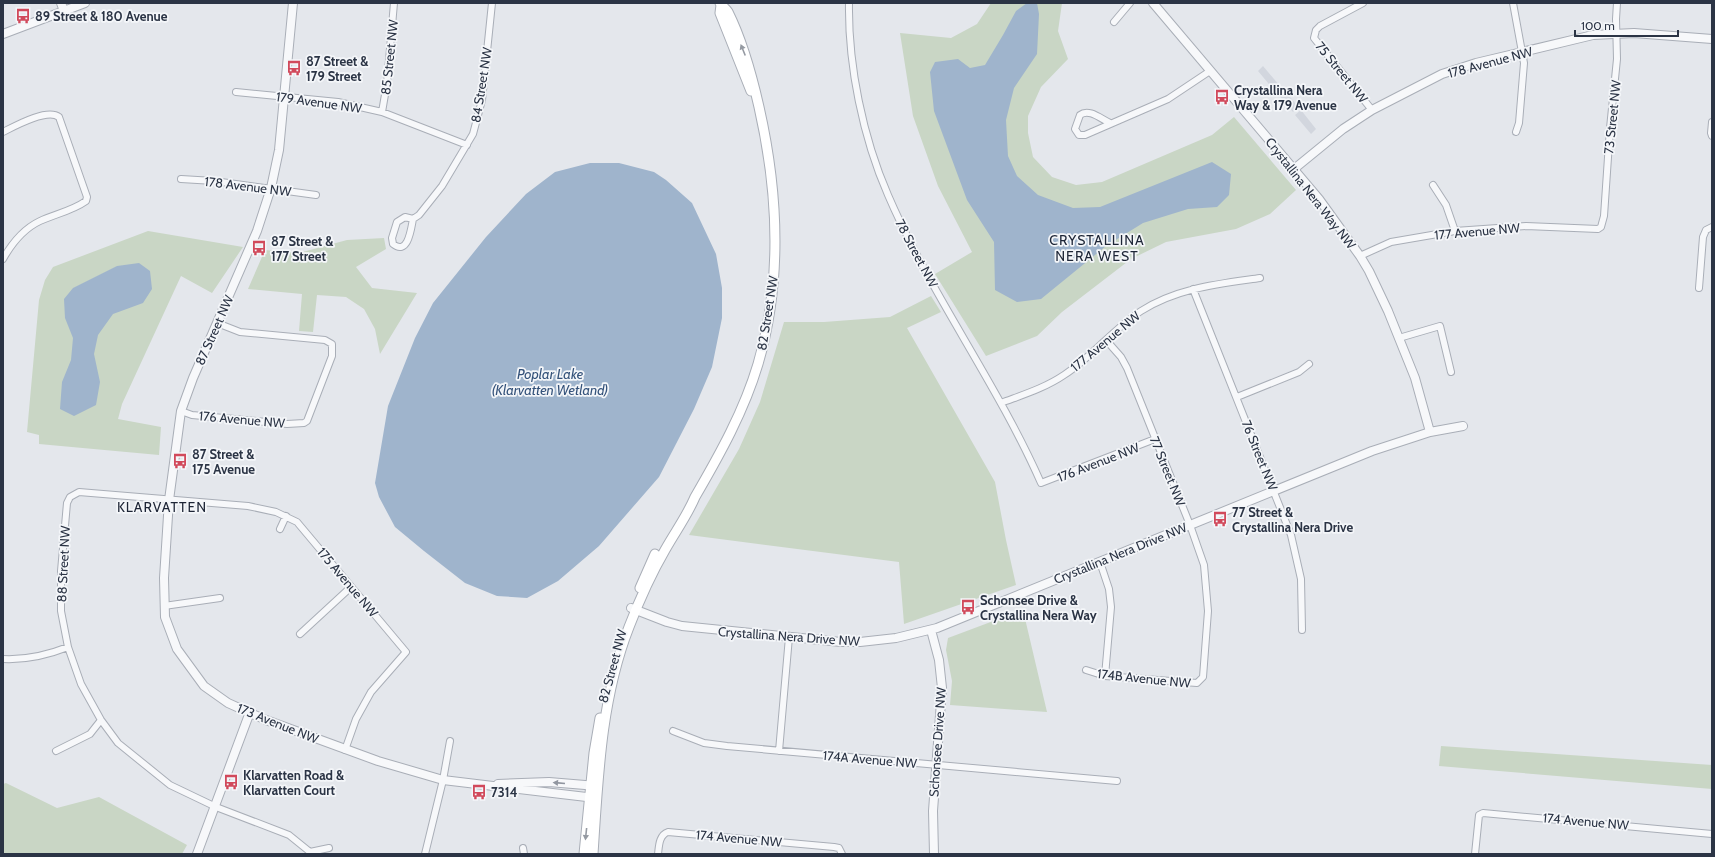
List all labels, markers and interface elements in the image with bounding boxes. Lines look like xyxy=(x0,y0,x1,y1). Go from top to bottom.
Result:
bus stop icon: 89 Street & 180 Avenue xyxy=(14,7,32,25)
place label: 89 Street & 180 Avenue xyxy=(35,8,168,24)
scale bar xyxy=(1575,12,1678,38)
street label: 85 Street NW xyxy=(377,18,401,95)
text: 100 m xyxy=(1581,18,1615,33)
street label: 75 Street NW xyxy=(1312,38,1372,106)
street label: 178 Avenue NW xyxy=(1446,43,1535,81)
one-way arrow xyxy=(739,44,745,56)
street label: 84 Street NW xyxy=(467,45,495,124)
place label: 87 Street & 179 Street xyxy=(306,53,369,84)
bus stop icon: 87 Street & 179 Street xyxy=(285,59,303,77)
street label: 73 Street NW xyxy=(1600,79,1624,155)
place label: Crystallina Nera Way & 179 Avenue xyxy=(1234,82,1337,113)
street label: 179 Avenue NW xyxy=(275,88,364,116)
bus stop icon: Crystallina Nera Way & 179 Avenue xyxy=(1213,88,1231,106)
street label: Crystallina Nera Way NW xyxy=(1262,134,1360,253)
street label: 178 Avenue NW xyxy=(204,173,293,199)
street label: 78 Street NW xyxy=(892,216,942,291)
street label: 177 Avenue NW xyxy=(1434,219,1521,243)
district label: CRYSTALLINA NERA WEST xyxy=(1049,231,1145,265)
place label: 87 Street & 177 Street xyxy=(271,233,334,264)
bus stop icon: 87 Street & 177 Street xyxy=(250,239,268,257)
street label: 82 Street NW xyxy=(753,274,781,351)
street label: 87 Street NW xyxy=(191,292,237,368)
street label: 177 Avenue NW xyxy=(1067,307,1144,375)
water label: Poplar Lake (Klarvatten Wetland) xyxy=(492,365,608,399)
street label: 176 Avenue NW xyxy=(198,407,286,431)
street label: 76 Street NW xyxy=(1239,418,1282,493)
street label: 77 Street NW xyxy=(1147,434,1189,509)
street label: 176 Avenue NW xyxy=(1055,439,1142,485)
place label: 87 Street & 175 Avenue xyxy=(192,446,255,477)
bus stop icon: 87 Street & 175 Avenue xyxy=(171,452,189,470)
district label: KLARVATTEN xyxy=(117,498,207,516)
place label: 77 Street & Crystallina Nera Drive xyxy=(1232,504,1353,535)
bus stop icon: 77 Street & Crystallina Nera Drive xyxy=(1211,510,1229,528)
street label: Crystallina Nera Drive NW xyxy=(1051,519,1190,587)
street label: 88 Street NW xyxy=(53,525,73,603)
street label: 175 Avenue NW xyxy=(314,544,382,621)
place label: Schonsee Drive & Crystallina Nera Way xyxy=(980,592,1097,623)
bus stop icon: Schonsee Drive & Crystallina Nera Way xyxy=(959,598,977,616)
street label: Crystallina Nera Drive NW xyxy=(718,623,861,649)
street label: 82 Street NW xyxy=(595,627,630,704)
street label: 174B Avenue NW xyxy=(1096,665,1192,691)
street label: Schonsee Drive NW xyxy=(925,686,949,797)
street label: 173 Avenue NW xyxy=(235,699,322,747)
street label: 174A Avenue NW xyxy=(822,747,918,771)
place label: Klarvatten Road & Klarvatten Court xyxy=(243,767,345,798)
bus stop icon: Klarvatten Road & Klarvatten Court xyxy=(222,773,240,791)
one-way arrow xyxy=(553,779,565,786)
bus stop icon: 7314 xyxy=(470,783,488,801)
place label: 7314 xyxy=(491,784,518,800)
street label: 174 Avenue NW xyxy=(1542,809,1630,833)
street label: 174 Avenue NW xyxy=(695,826,783,850)
one-way arrow xyxy=(583,828,590,840)

